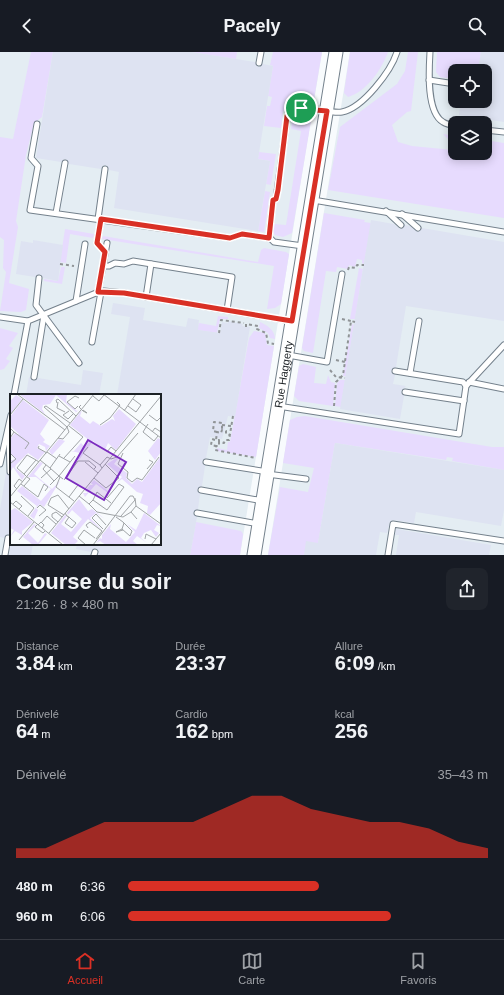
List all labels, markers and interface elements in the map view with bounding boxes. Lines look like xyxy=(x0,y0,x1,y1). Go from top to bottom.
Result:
icon: back xyxy=(16,15,38,37)
icon: search xyxy=(466,15,488,37)
text: Pacely xyxy=(223,16,281,36)
map controls xyxy=(448,64,492,160)
button: locate xyxy=(448,64,492,108)
pin xyxy=(284,91,318,125)
icon: arrive xyxy=(290,97,312,119)
button: layers xyxy=(448,116,492,160)
street label: Rue Haggerty xyxy=(272,339,295,409)
inset map xyxy=(10,394,161,545)
button: share xyxy=(446,568,488,610)
text: Course du soir xyxy=(16,569,171,594)
text: 21:26 · 8 × 480 m xyxy=(16,597,118,612)
text: Distance xyxy=(16,640,59,652)
text: Durée xyxy=(175,640,205,652)
text: Allure xyxy=(335,640,363,652)
text: 3.84 xyxy=(16,652,55,674)
text: 23:37 xyxy=(175,652,226,674)
text: 6:09 xyxy=(335,652,375,674)
text: km xyxy=(55,660,73,672)
text: /km xyxy=(375,660,395,672)
text: Dénivelé xyxy=(16,708,59,720)
text: Cardio xyxy=(175,708,208,720)
text: kcal xyxy=(335,708,354,720)
text: 64 xyxy=(16,720,38,742)
text: 162 xyxy=(175,720,209,742)
text: 256 xyxy=(335,720,368,742)
text: m xyxy=(38,728,50,740)
text: bpm xyxy=(209,728,233,740)
text: Dénivelé xyxy=(16,767,67,782)
text: 35–43 m xyxy=(437,767,488,782)
text: 480 m xyxy=(16,879,53,894)
text: 6:36 xyxy=(80,879,105,894)
text: 960 m xyxy=(16,909,53,924)
text: 6:06 xyxy=(80,909,105,924)
tab: Accueil xyxy=(68,950,103,986)
tab: Carte xyxy=(238,950,265,986)
tab: Favoris xyxy=(400,950,436,986)

